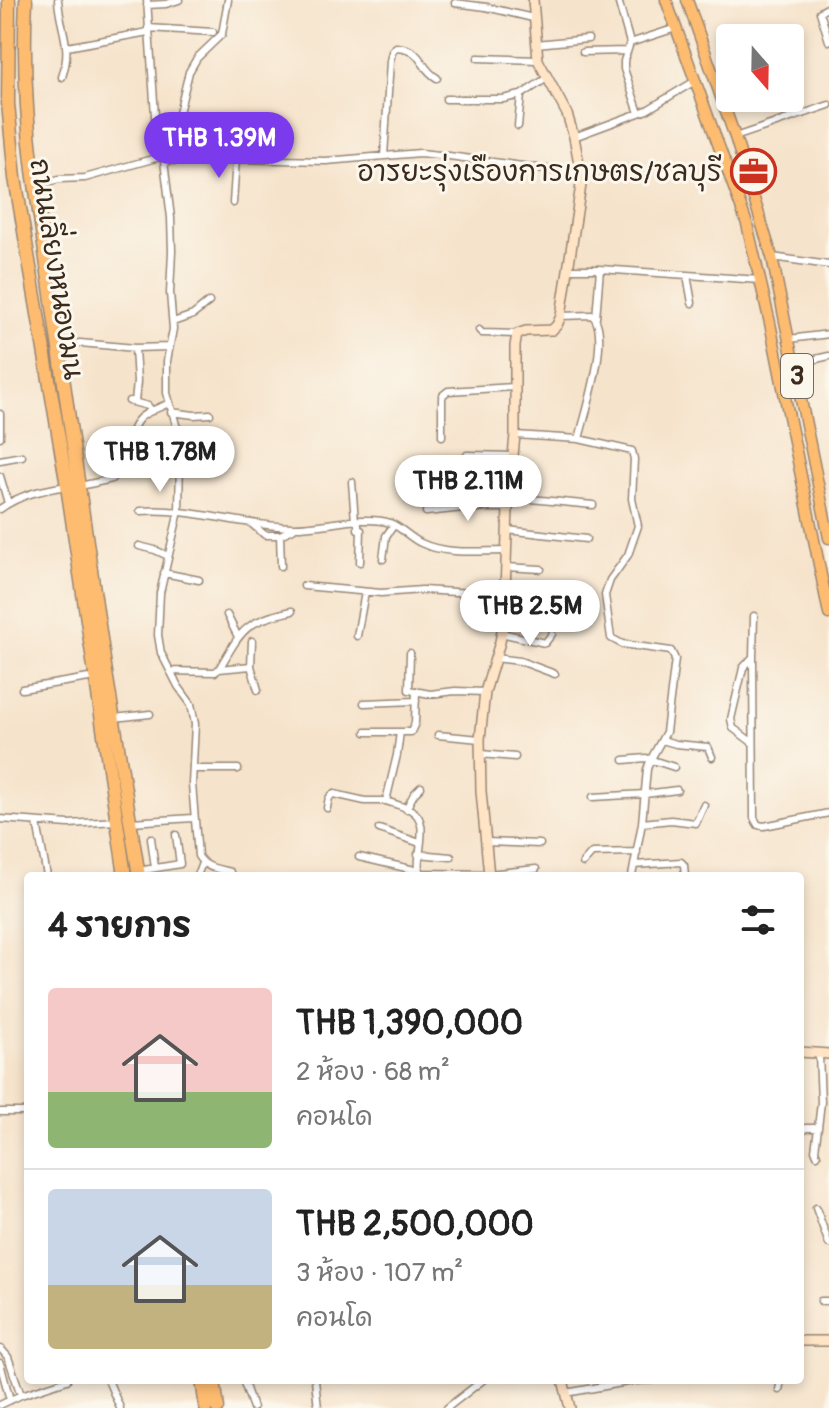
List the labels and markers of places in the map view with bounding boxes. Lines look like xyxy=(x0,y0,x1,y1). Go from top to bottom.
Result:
pin: THB 1.39M xyxy=(127,112,311,180)
office icon: อารยะรุ่งเรืองการเกษตร/ชลบุรี xyxy=(729,148,777,196)
place label: อารยะรุ่งเรืองการเกษตร/ชลบุรี xyxy=(357,153,722,192)
pin: THB 1.78M xyxy=(68,426,252,494)
pin: THB 2.11M xyxy=(376,455,560,523)
pin: THB 2.5M xyxy=(447,580,613,648)

